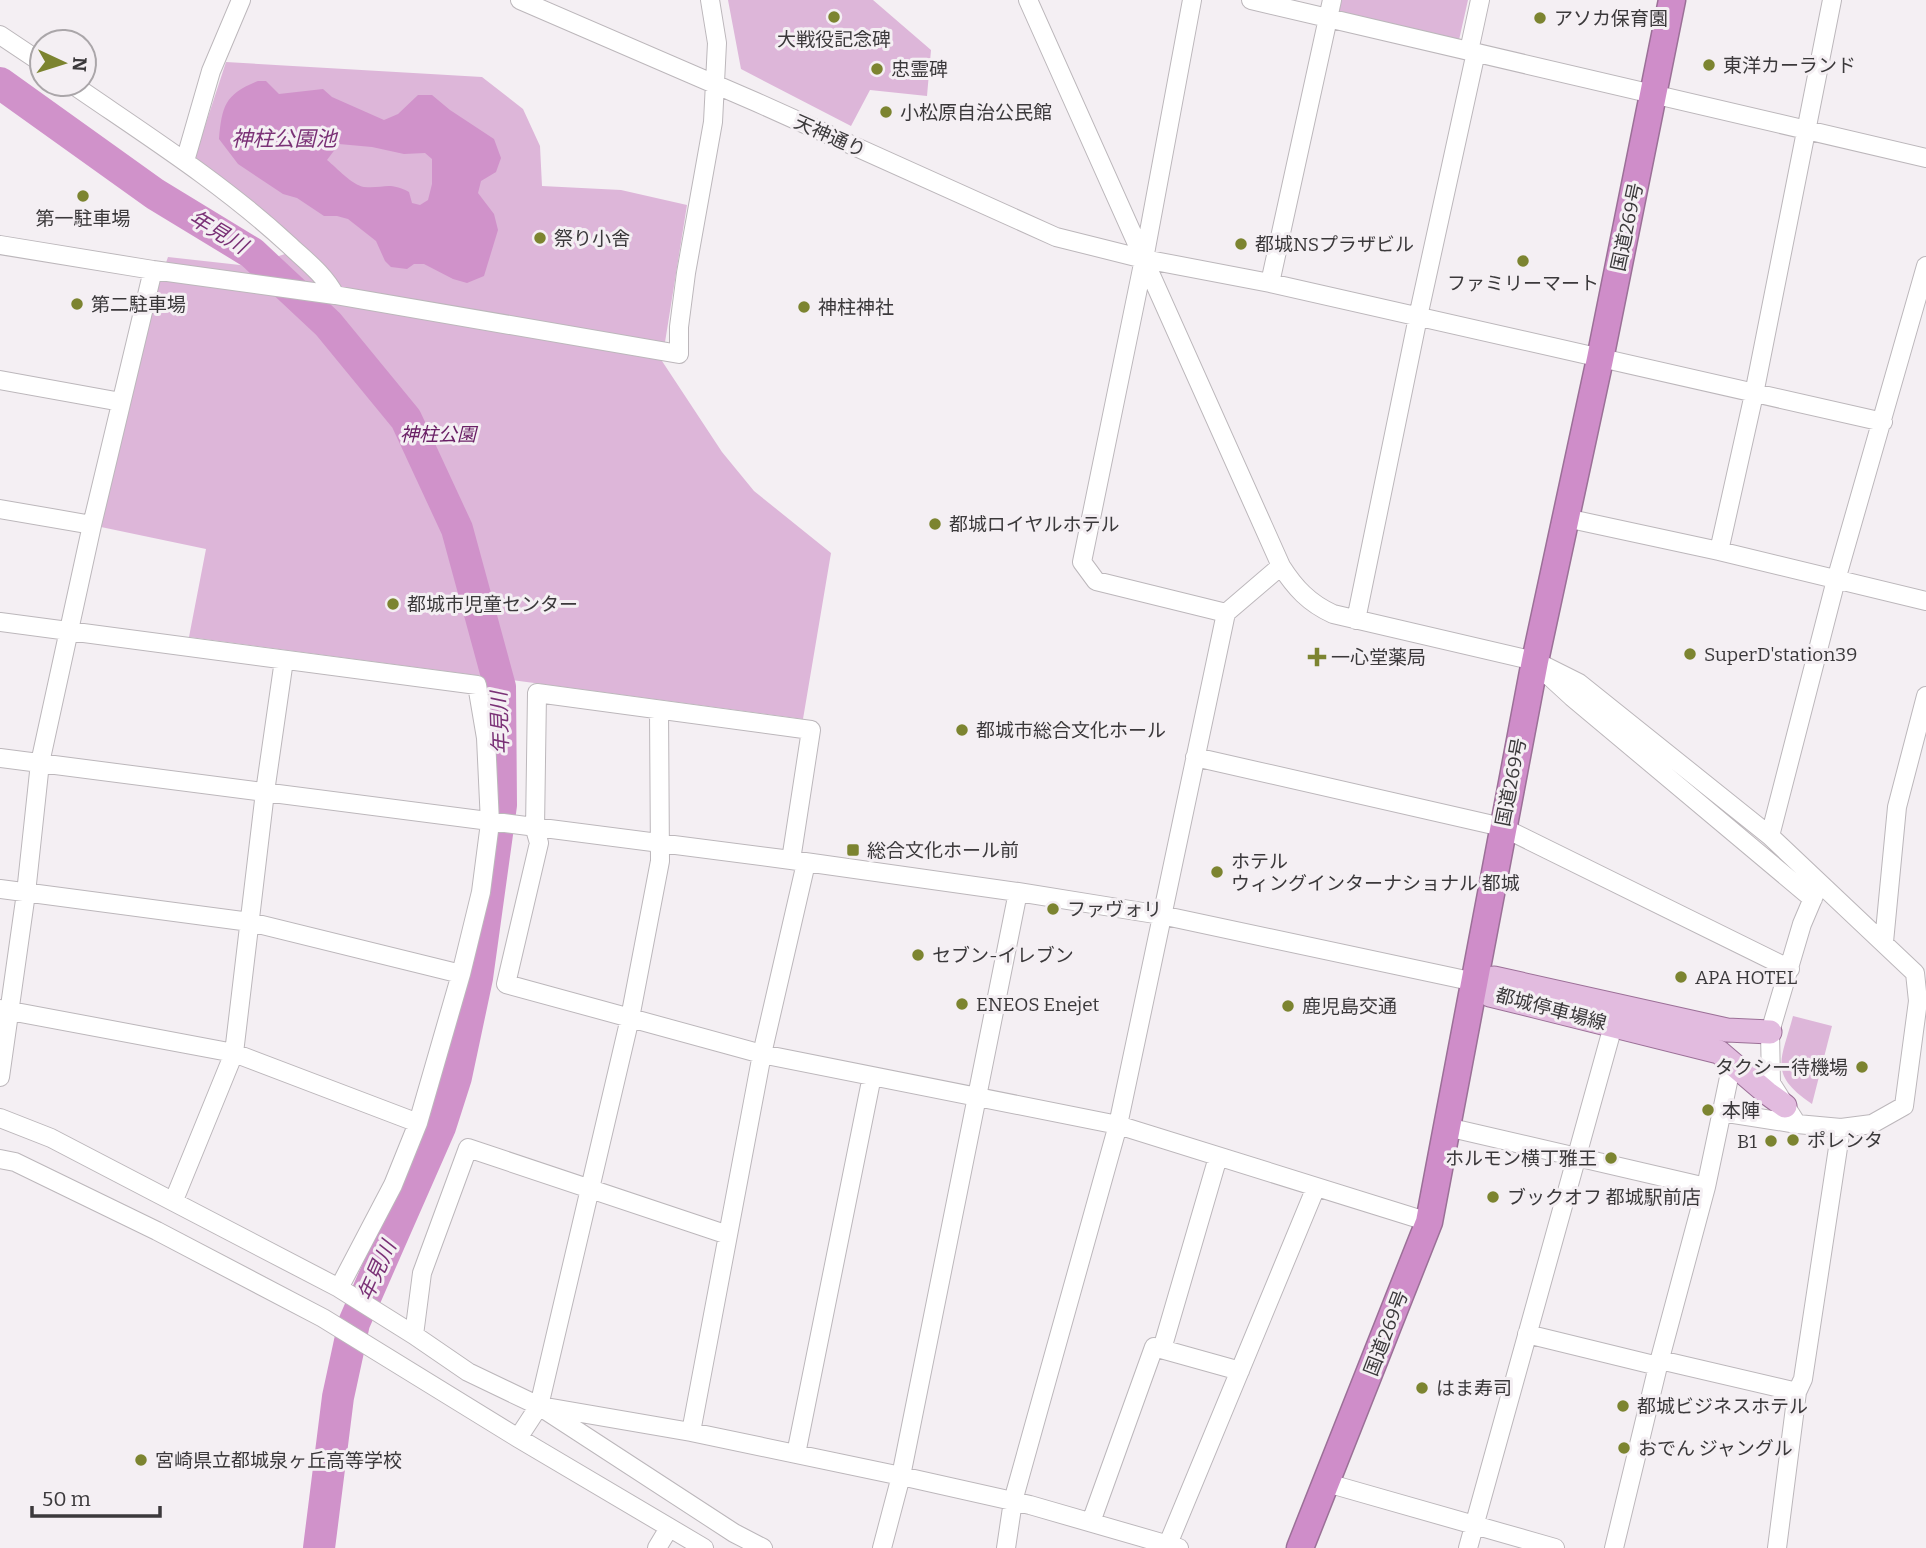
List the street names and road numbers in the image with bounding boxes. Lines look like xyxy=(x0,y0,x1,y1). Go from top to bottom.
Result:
street label: 天神通り xyxy=(791,110,869,162)
street label: 国道269号 xyxy=(1606,181,1648,273)
street label: 国道269号 xyxy=(1491,736,1531,828)
street label: 都城停車場線 xyxy=(1493,983,1609,1035)
street label: 国道269号 xyxy=(1359,1287,1413,1379)

